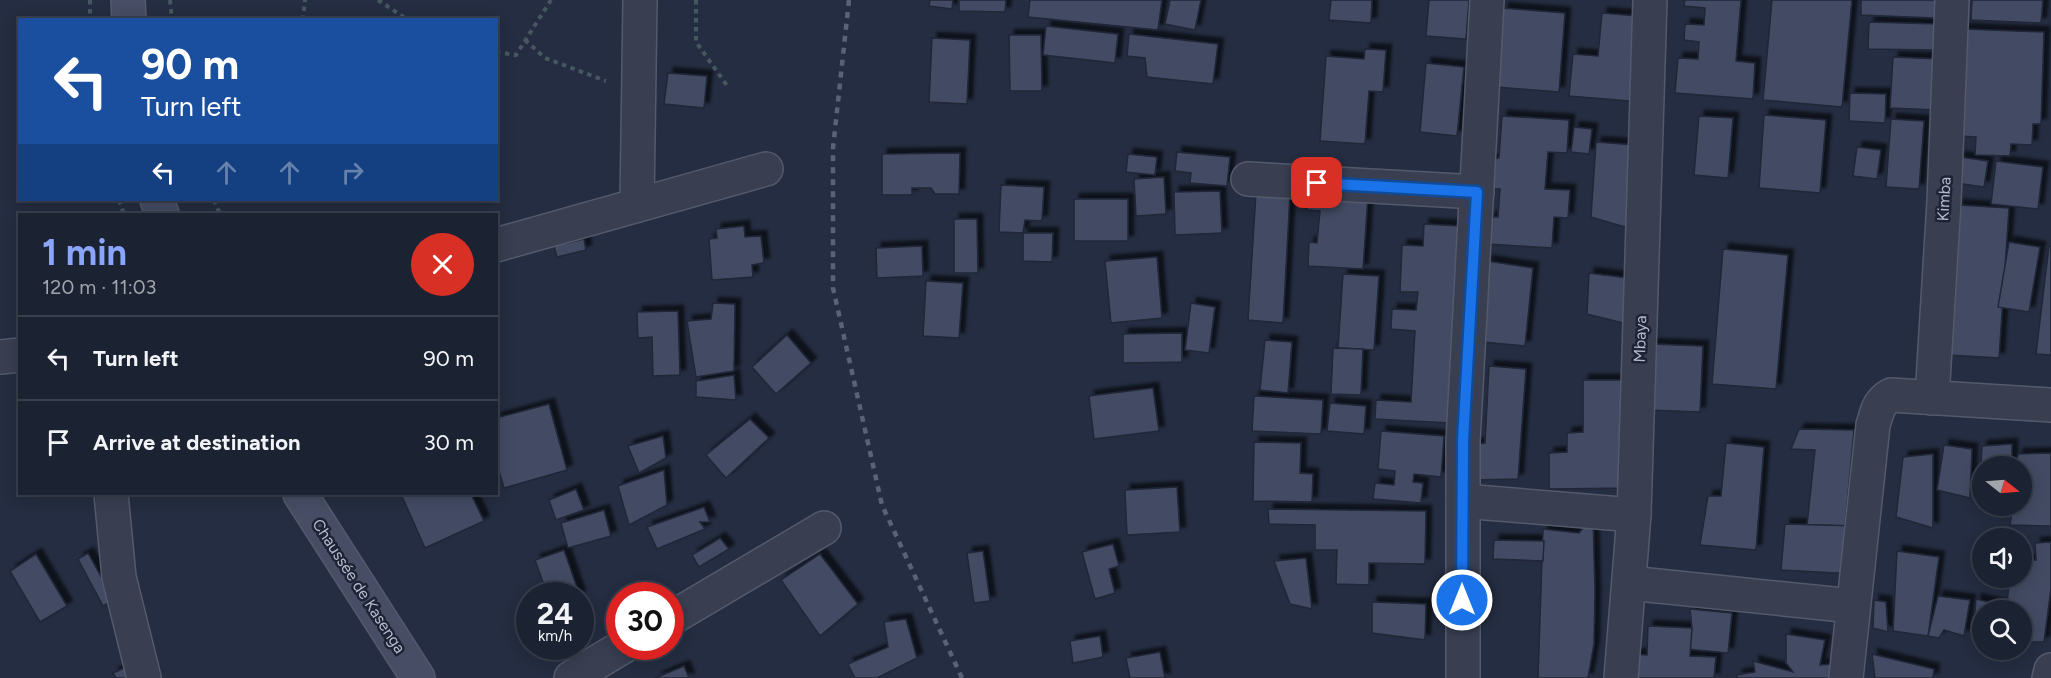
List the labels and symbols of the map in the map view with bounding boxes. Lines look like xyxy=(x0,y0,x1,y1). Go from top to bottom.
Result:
pin xyxy=(1291,157,1342,208)
street label: Kimba xyxy=(1933,176,1955,222)
street label: Mbaya xyxy=(1630,315,1650,363)
north arrow xyxy=(1972,456,2032,516)
street label: Chaussée de Kasenga xyxy=(308,515,410,657)
position arrow xyxy=(1430,568,1494,632)
speed limit sign: 30 xyxy=(606,582,684,660)

